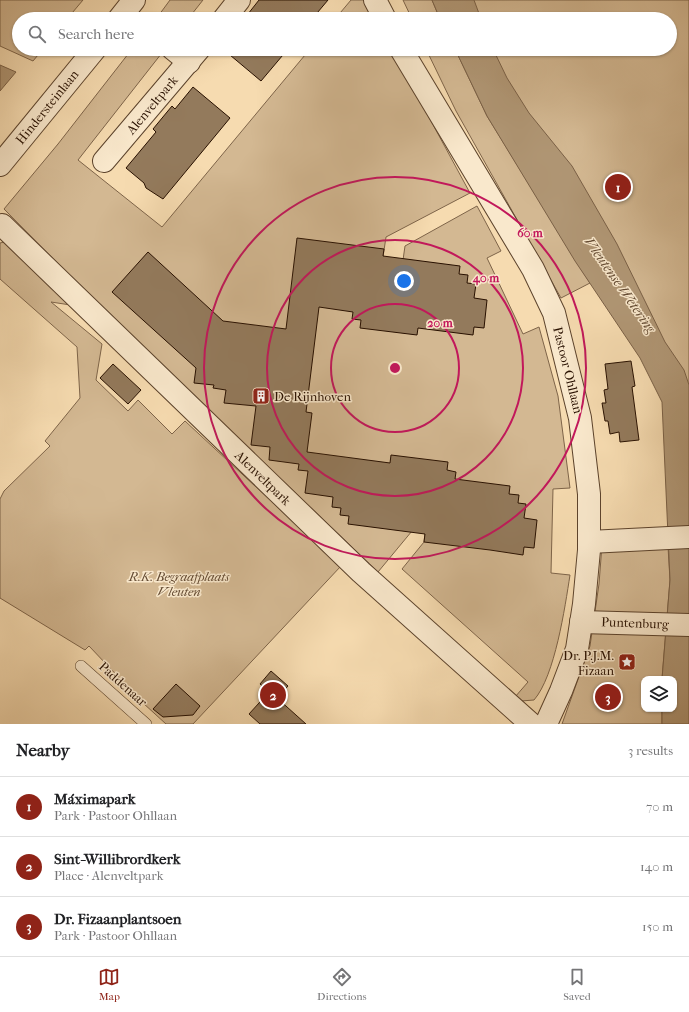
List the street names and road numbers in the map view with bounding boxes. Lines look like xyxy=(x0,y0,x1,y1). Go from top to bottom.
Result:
street label: Hindersteinlaan xyxy=(13,67,82,147)
street label: Alenveltpark xyxy=(123,73,181,138)
street label: Pastoor Ohllaan xyxy=(550,325,586,415)
street label: Alenveltpark xyxy=(231,447,294,508)
street label: Puntenburg xyxy=(601,614,670,632)
street label: Paddenaar xyxy=(96,659,150,710)

